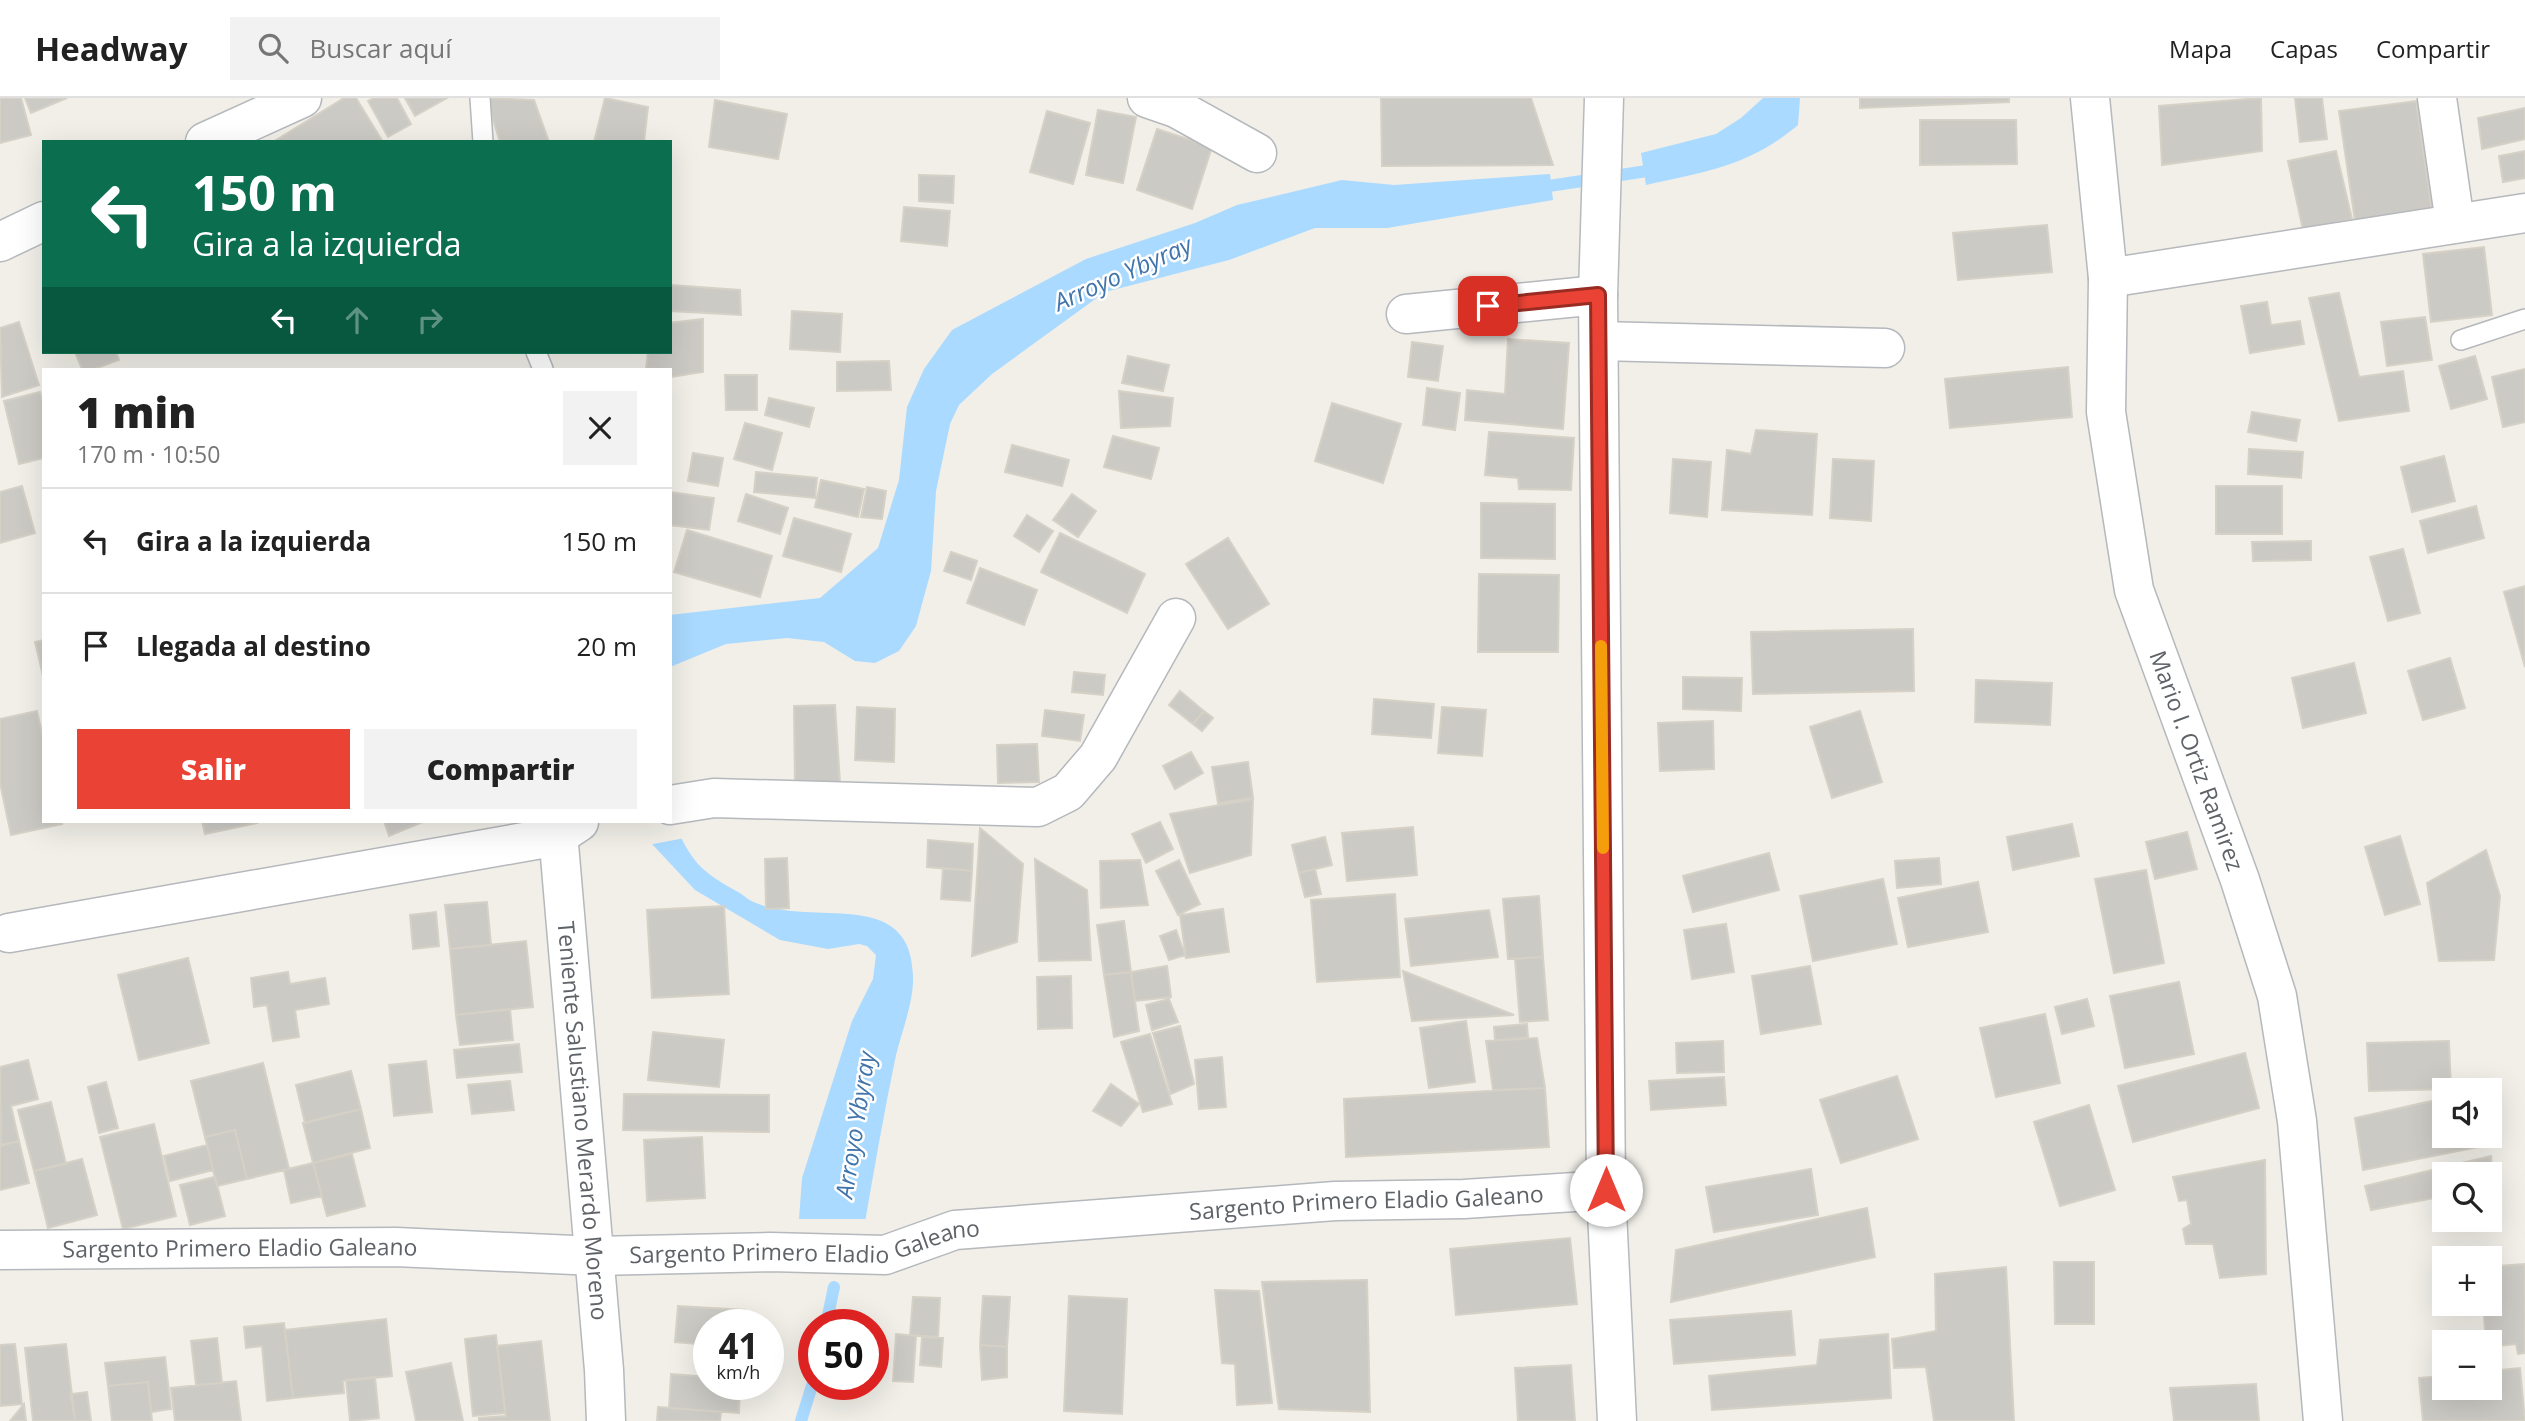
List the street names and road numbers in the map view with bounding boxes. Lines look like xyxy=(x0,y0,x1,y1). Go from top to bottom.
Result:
street label: Mario I. Ortiz Ramirez xyxy=(2142,646,2252,875)
street label: Teniente Salustiano Merardo Moreno xyxy=(551,920,617,1322)
street label: Sargento Primero Eladio Galeano xyxy=(1188,1177,1545,1227)
street label: Sargento Primero Eladio Galeano xyxy=(629,1211,981,1270)
street label: Sargento Primero Eladio Galeano xyxy=(62,1230,418,1265)

